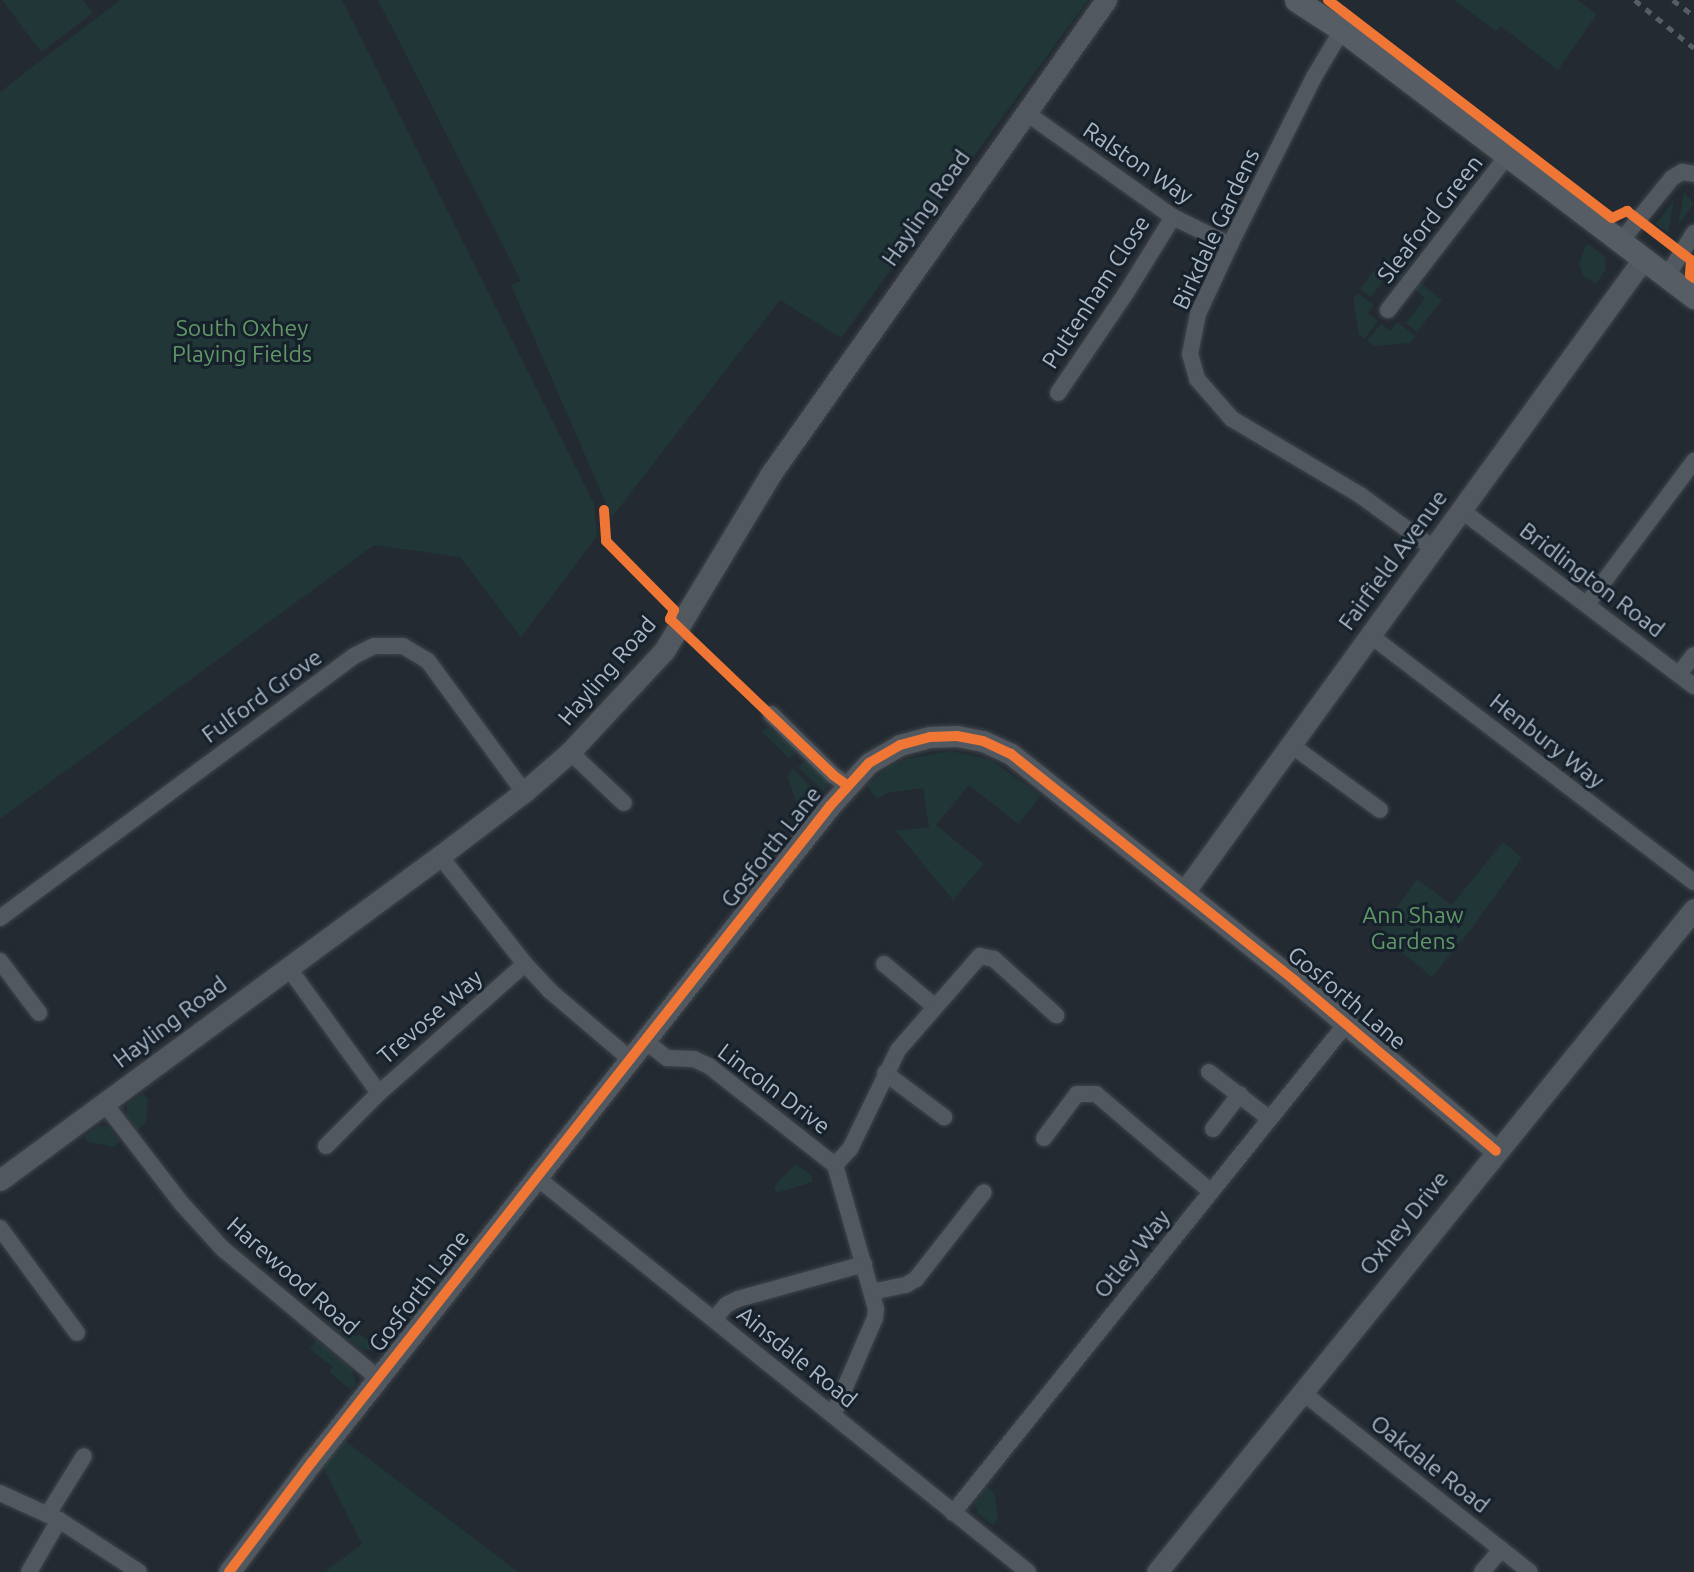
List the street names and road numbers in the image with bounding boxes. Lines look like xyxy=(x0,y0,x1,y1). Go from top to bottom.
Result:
street label: Ralston Way xyxy=(1078,116,1198,210)
street label: Birkdale Gardens xyxy=(1167,144,1265,314)
street label: Hayling Road xyxy=(876,145,976,271)
street label: Sleaford Green xyxy=(1372,150,1488,288)
street label: Puttenham Close xyxy=(1036,210,1156,374)
street label: Fairfield Avenue xyxy=(1333,484,1453,636)
street label: Bridlington Road xyxy=(1514,517,1670,643)
street label: Hayling Road xyxy=(552,611,662,731)
street label: Fulford Grove xyxy=(197,643,327,749)
street label: Henbury Way xyxy=(1484,688,1610,794)
street label: Gosforth Lane xyxy=(715,781,827,913)
street label: Gosforth Lane xyxy=(1282,940,1412,1056)
street label: Trevose Way xyxy=(372,964,488,1070)
street label: Hayling Road xyxy=(108,970,232,1074)
street label: Lincoln Drive xyxy=(712,1038,836,1140)
street label: Oxhey Drive xyxy=(1354,1165,1454,1281)
street label: Otley Way xyxy=(1088,1204,1176,1304)
street label: Harewood Road xyxy=(221,1211,365,1341)
street label: Gosforth Lane xyxy=(363,1225,475,1357)
street label: Ainsdale Road xyxy=(732,1300,862,1414)
street label: Oakdale Road xyxy=(1365,1409,1495,1519)

